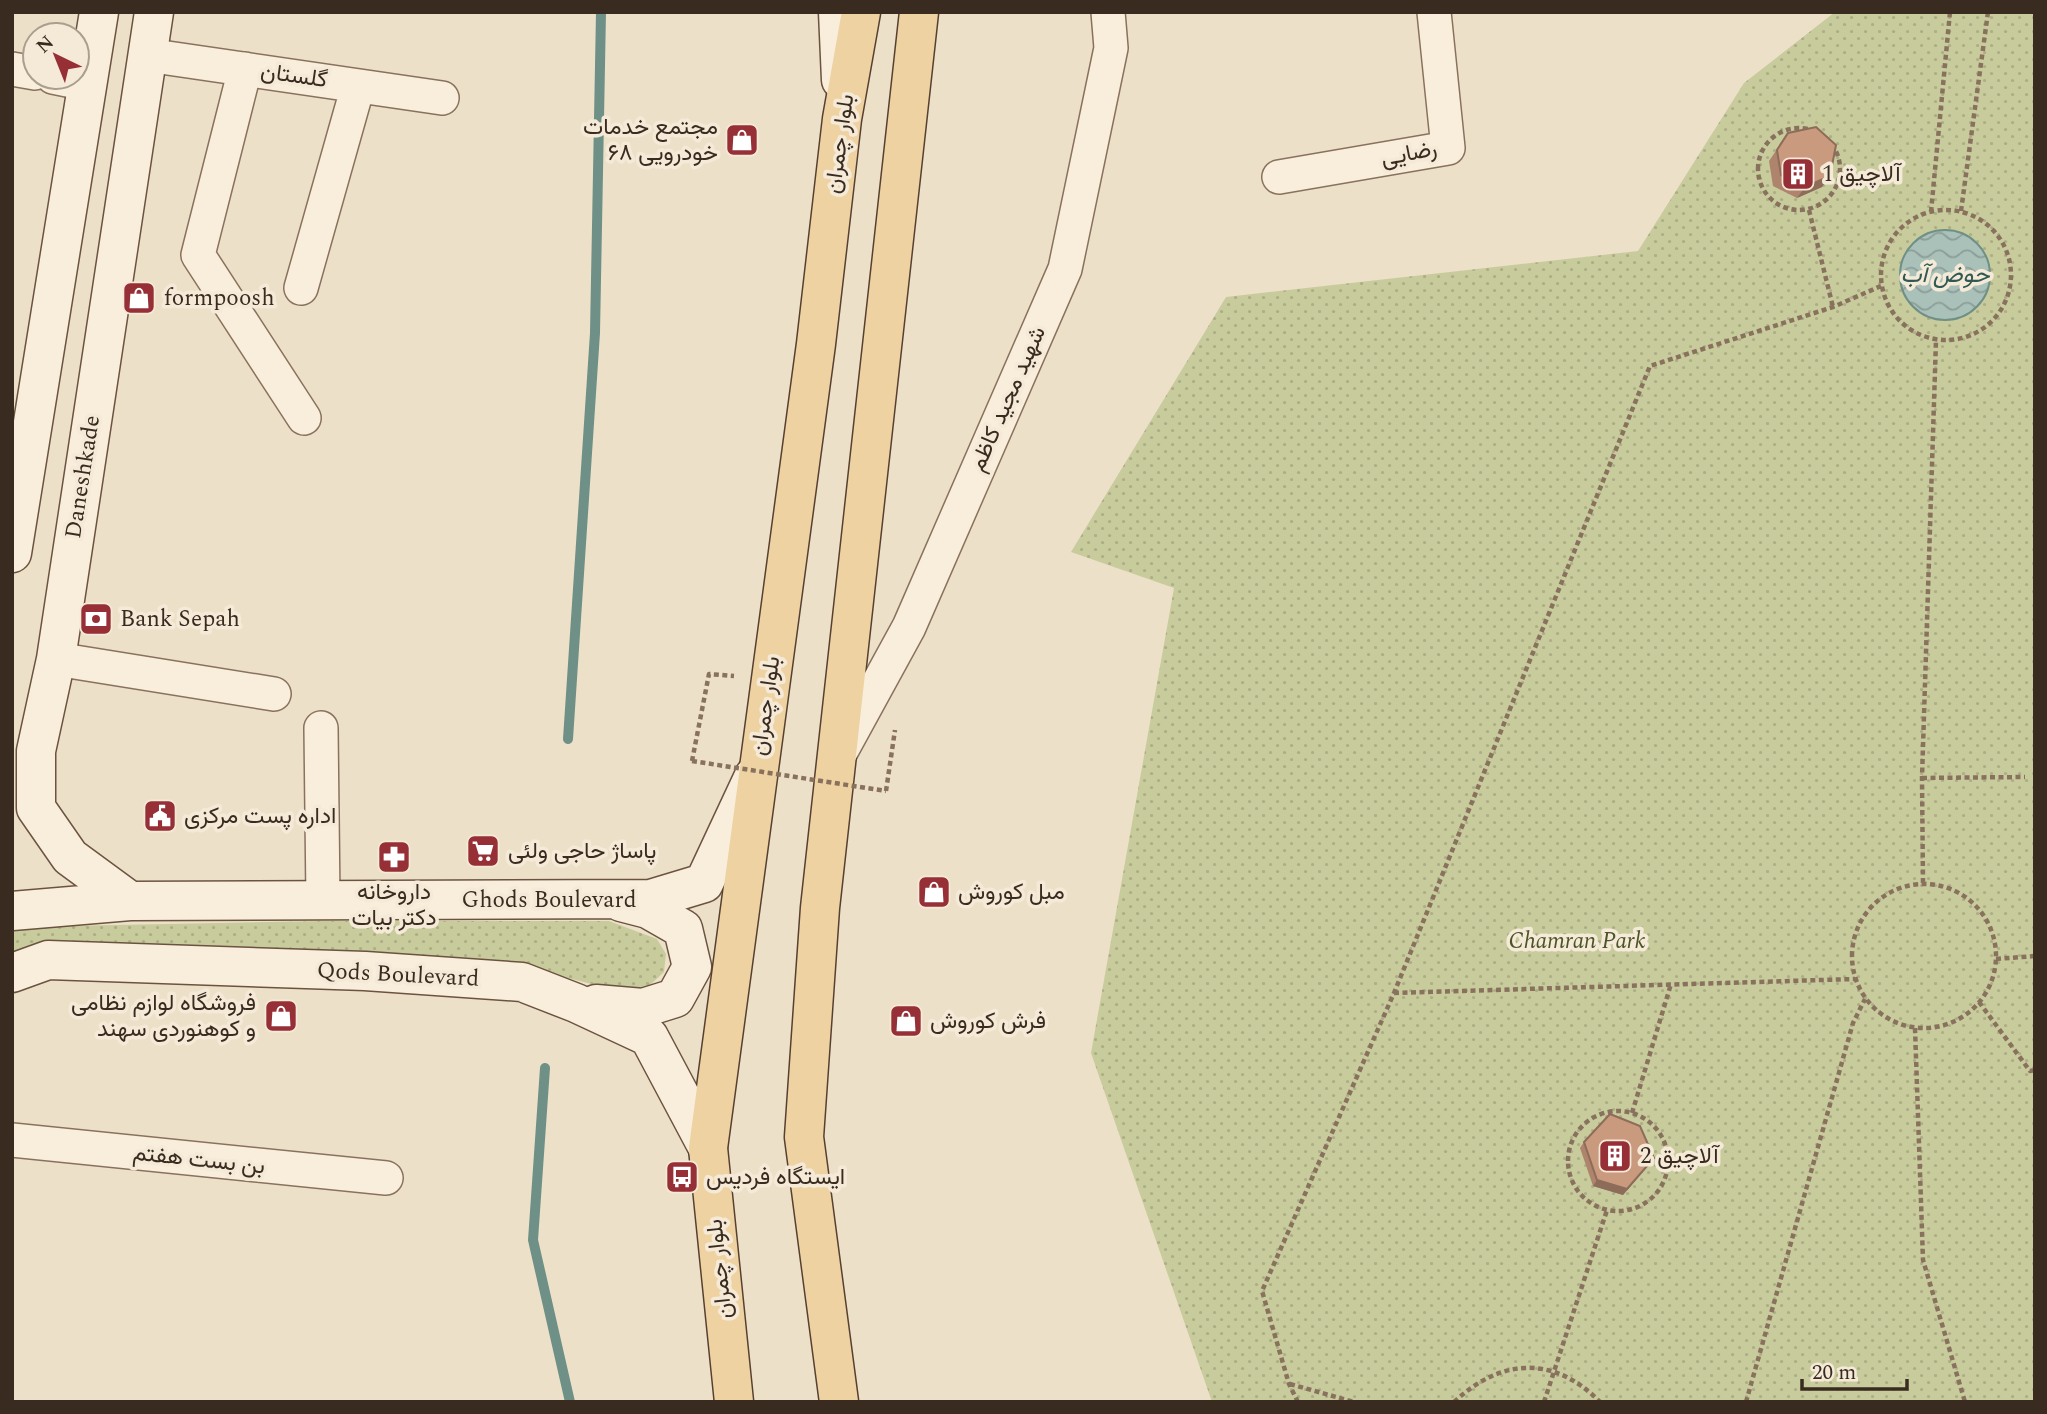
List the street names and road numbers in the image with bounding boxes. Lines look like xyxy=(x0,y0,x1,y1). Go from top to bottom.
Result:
street label: گلستان xyxy=(258,54,330,98)
street label: بلوار چمران xyxy=(816,92,864,196)
street label: رضایی xyxy=(1378,131,1440,177)
street label: شهید مجید کاظم xyxy=(960,321,1056,477)
street label: Daneshkade xyxy=(56,413,110,541)
street label: بلوار چمران xyxy=(742,654,790,758)
street label: Ghods Boulevard xyxy=(462,883,637,918)
street label: Qods Boulevard xyxy=(316,953,480,997)
street label: بن بست هفتم xyxy=(131,1136,267,1184)
street label: بلوار چمران xyxy=(697,1217,743,1321)

